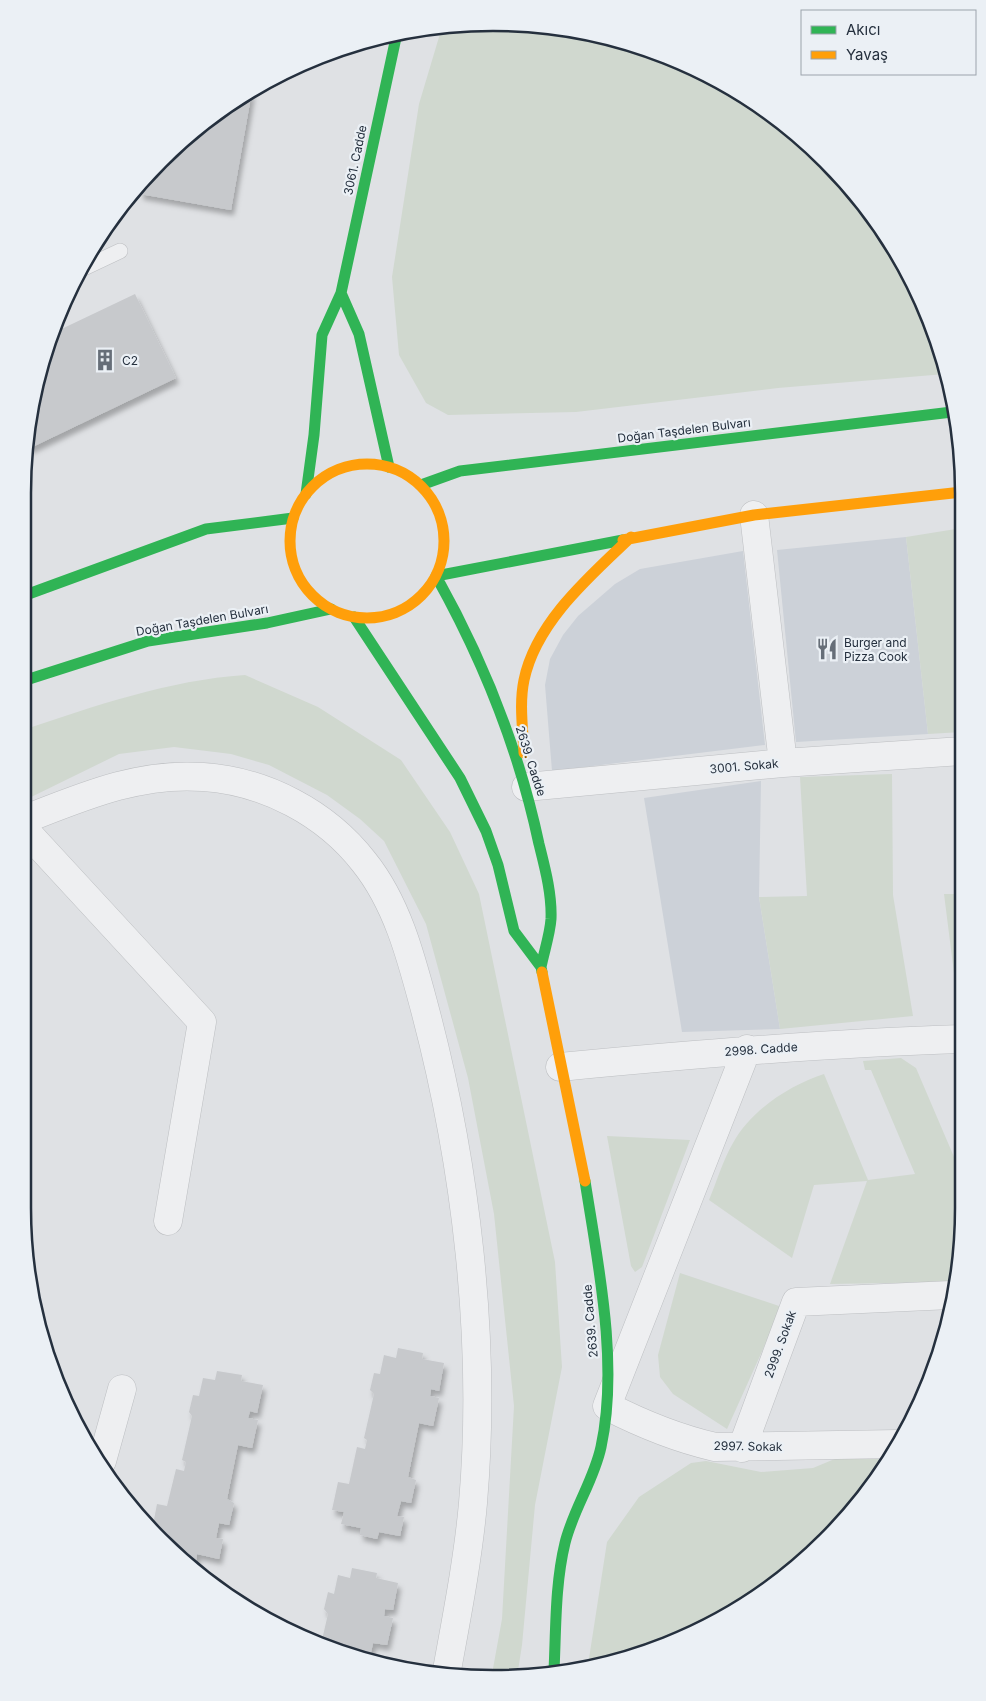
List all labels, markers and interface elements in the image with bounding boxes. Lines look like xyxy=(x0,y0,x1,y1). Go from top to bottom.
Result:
legend xyxy=(801,10,976,75)
text: Akıcı xyxy=(846,20,880,39)
text: Yavaş xyxy=(846,45,888,64)
street label: 3061. Cadde xyxy=(340,124,370,196)
building icon: C2 xyxy=(92,347,118,373)
place label: C2 xyxy=(122,353,138,368)
street label: Doğan Taşdelen Bulvarı xyxy=(617,414,751,446)
street label: Doğan Taşdelen Bulvarı xyxy=(135,601,269,639)
place label: Burger and Pizza Cook xyxy=(844,635,908,664)
restaurant icon: Burger and Pizza Cook xyxy=(814,636,840,662)
street label: 2639. Cadde xyxy=(513,724,549,798)
street label: 3001. Sokak xyxy=(709,755,779,776)
street label: 2998. Cadde xyxy=(724,1039,798,1059)
street label: 2639. Cadde xyxy=(579,1284,601,1358)
street label: 2999. Sokak xyxy=(761,1308,799,1380)
street label: 2997. Sokak xyxy=(713,1438,783,1454)

